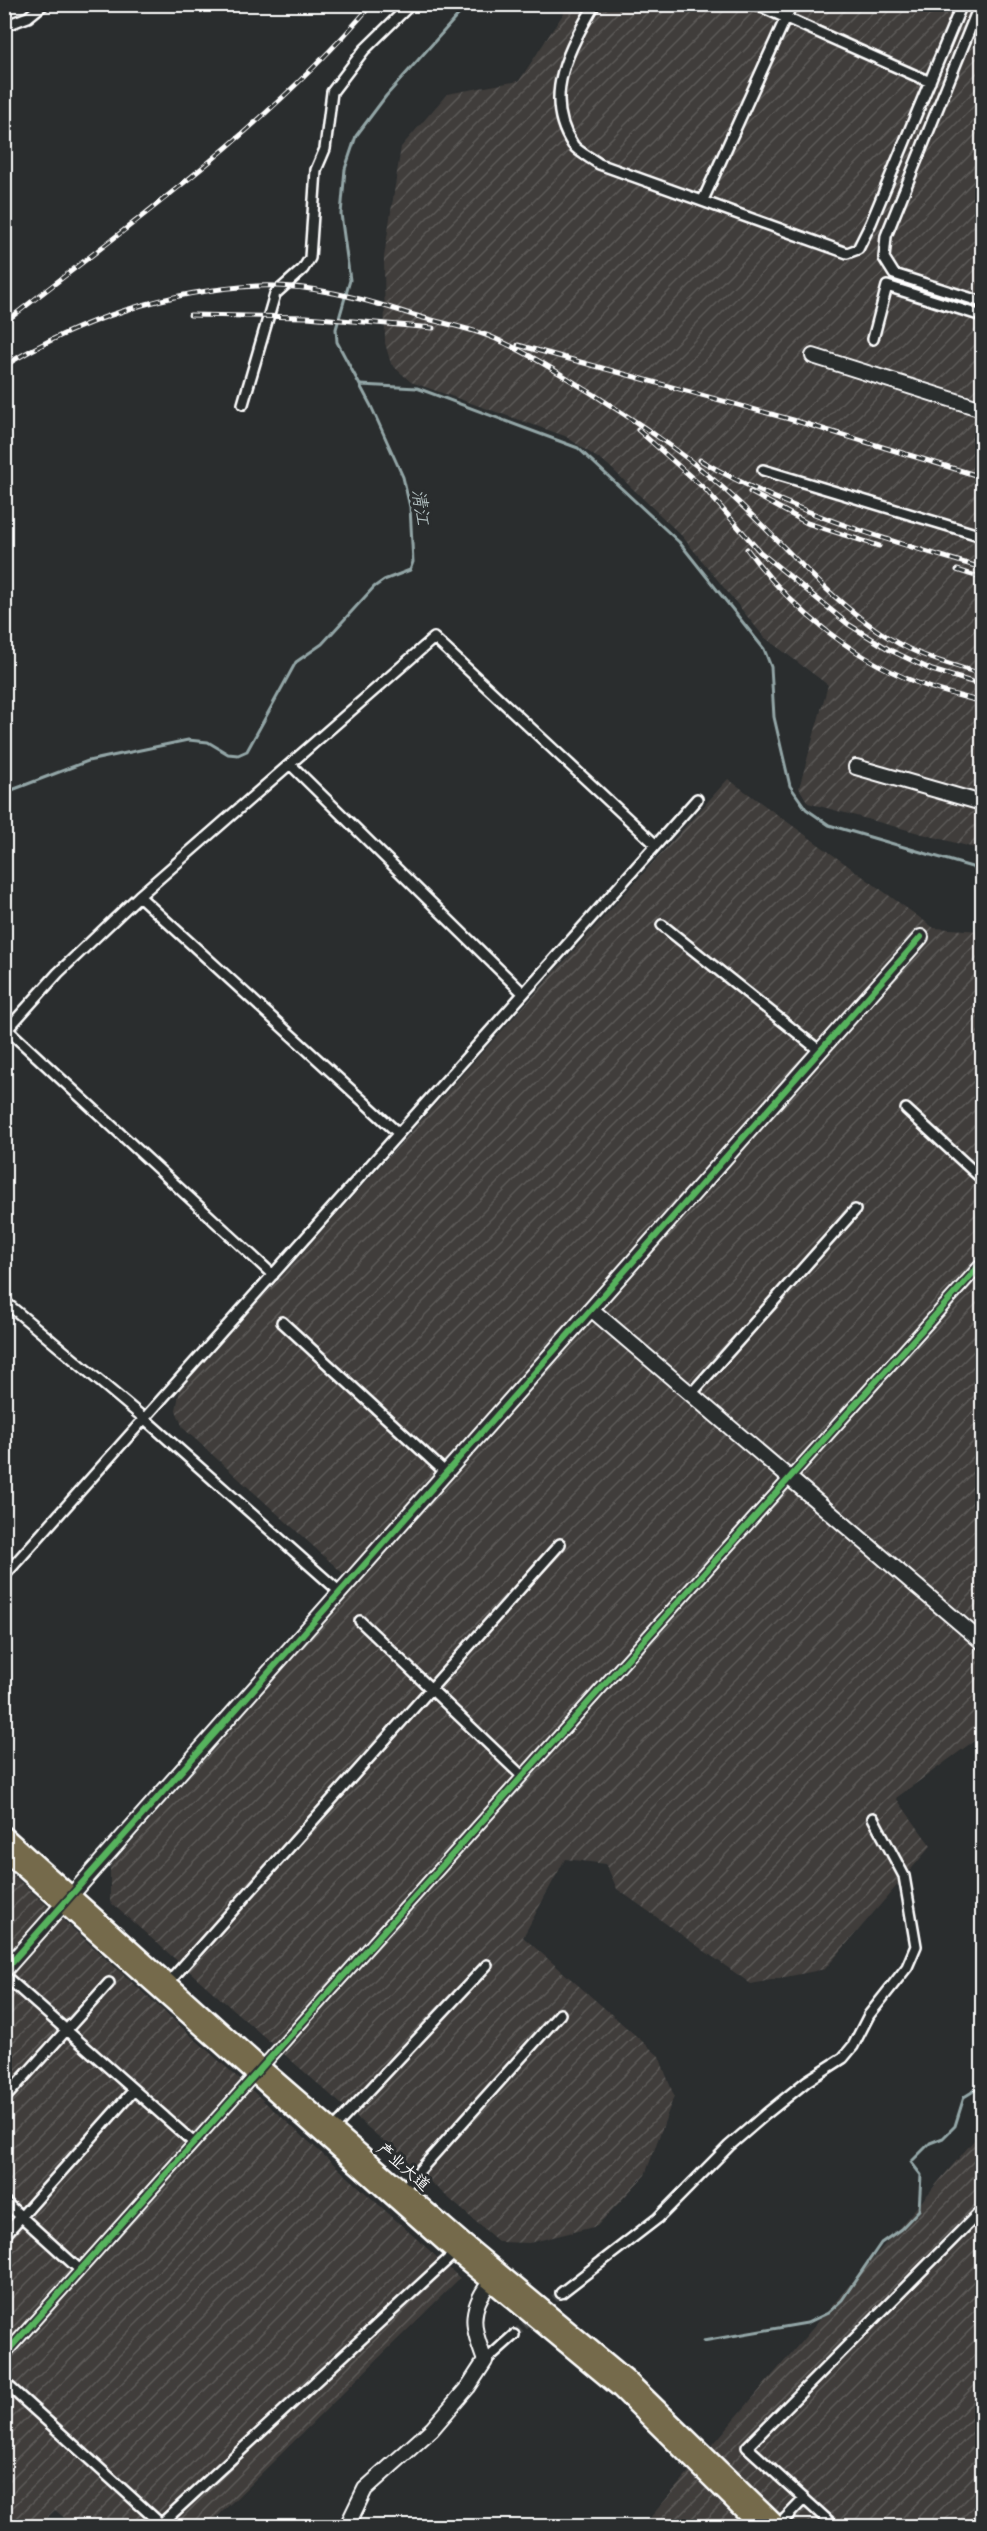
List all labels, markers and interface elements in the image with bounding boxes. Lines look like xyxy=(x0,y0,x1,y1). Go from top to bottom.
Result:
water label: 清江 xyxy=(408,488,434,527)
street label: 产业大道 xyxy=(373,2139,433,2195)

